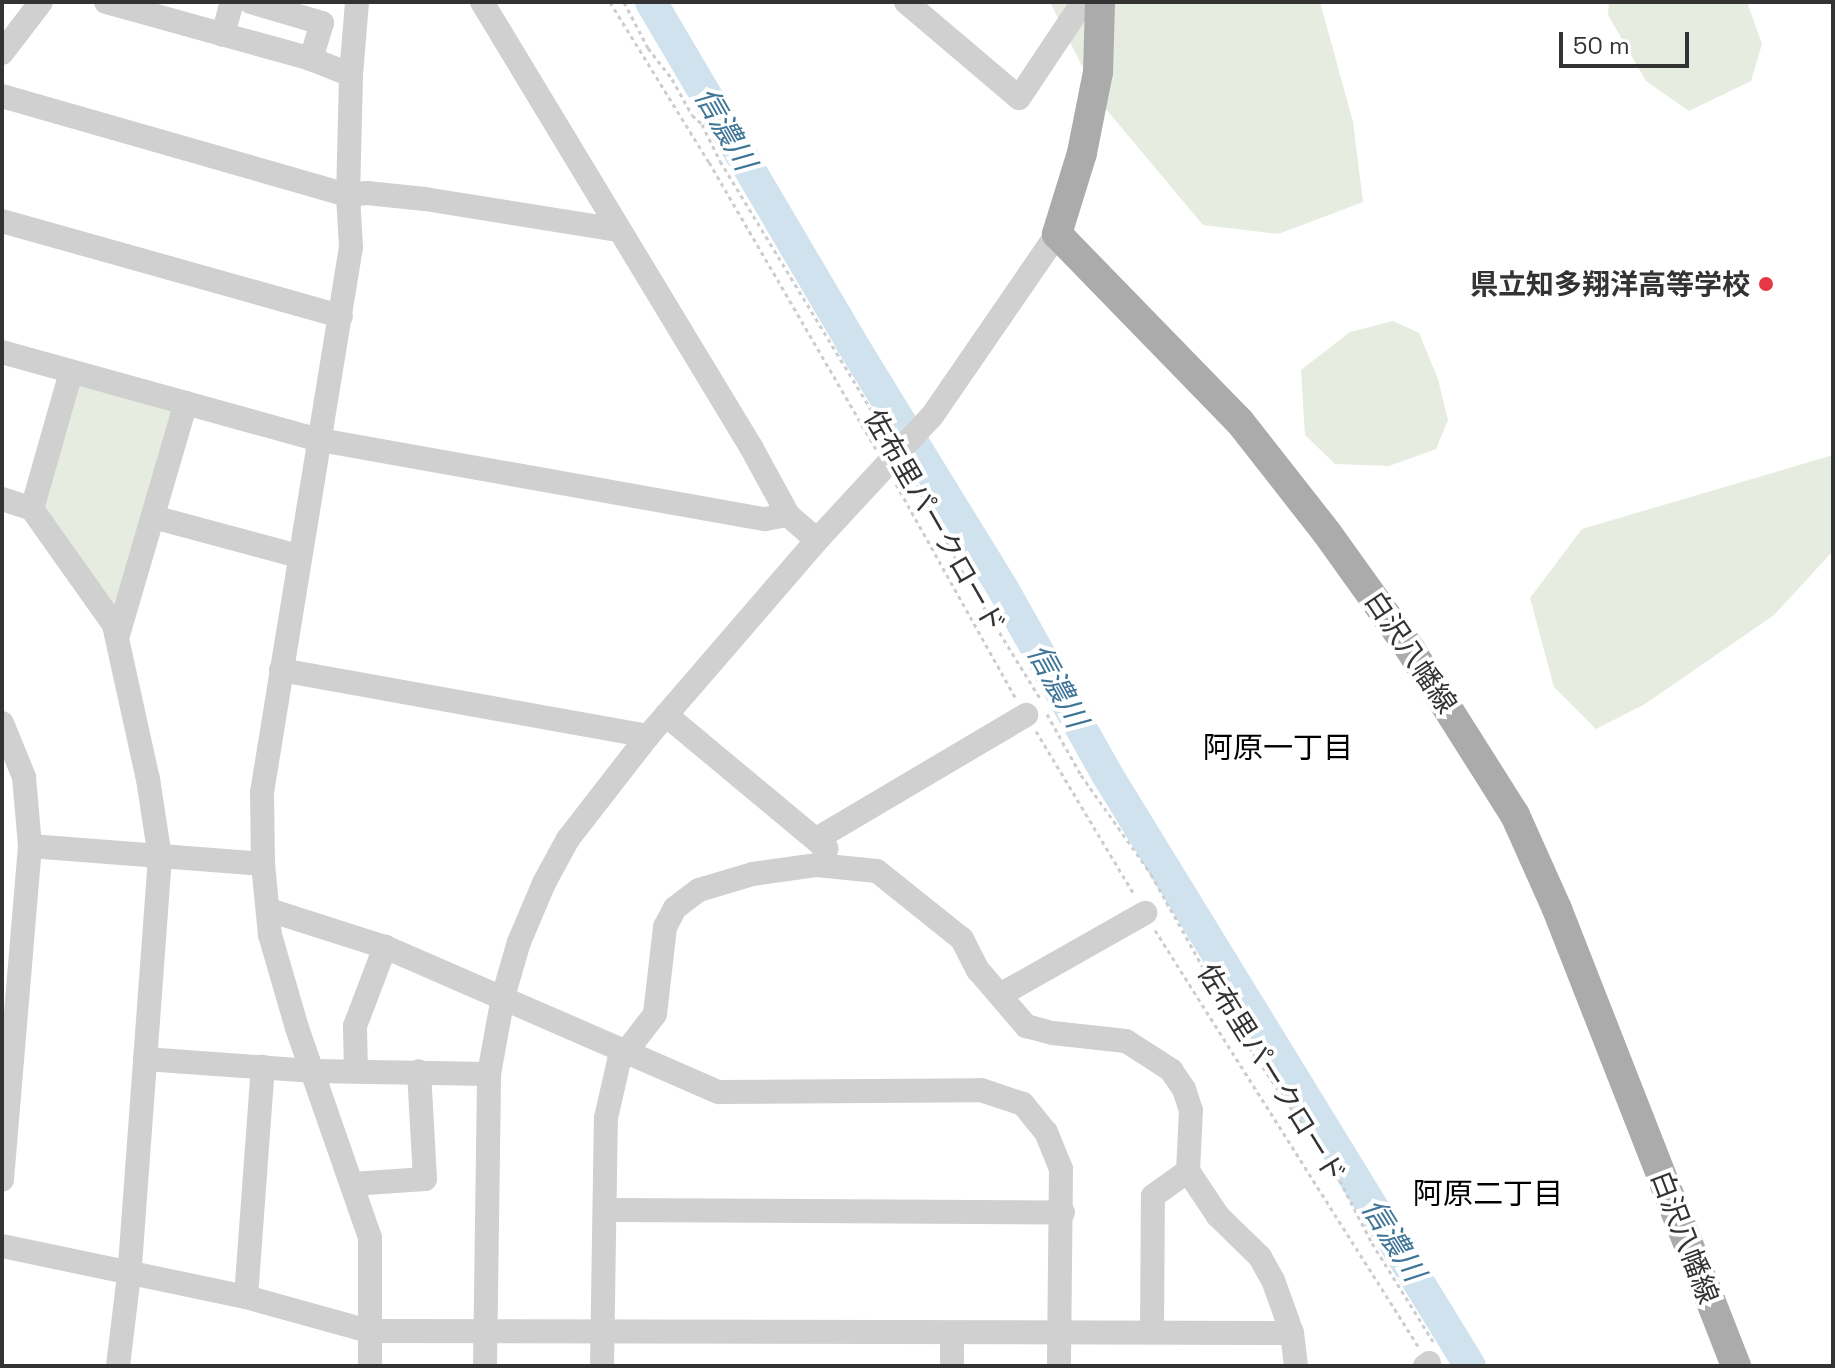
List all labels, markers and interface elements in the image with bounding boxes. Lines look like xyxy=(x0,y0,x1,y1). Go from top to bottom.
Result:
scale bar xyxy=(1563,16,1693,66)
text: 50 m xyxy=(1573,30,1630,61)
water label: 信濃川 xyxy=(687,81,763,177)
place label: 県立知多翔洋高等学校 xyxy=(1470,267,1750,301)
marker: 県立知多翔洋高等学校 xyxy=(1757,275,1775,293)
street label: 佐布里パークロード xyxy=(857,403,1013,639)
street label: 白沢八幡線 xyxy=(1358,585,1464,719)
water label: 信濃川 xyxy=(1019,638,1095,734)
district label: 阿原一丁目 xyxy=(1203,730,1353,766)
street label: 佐布里パークロード xyxy=(1191,957,1353,1189)
street label: 白沢八幡線 xyxy=(1644,1166,1726,1308)
district label: 阿原二丁目 xyxy=(1413,1176,1563,1212)
water label: 信濃川 xyxy=(1354,1192,1432,1288)

